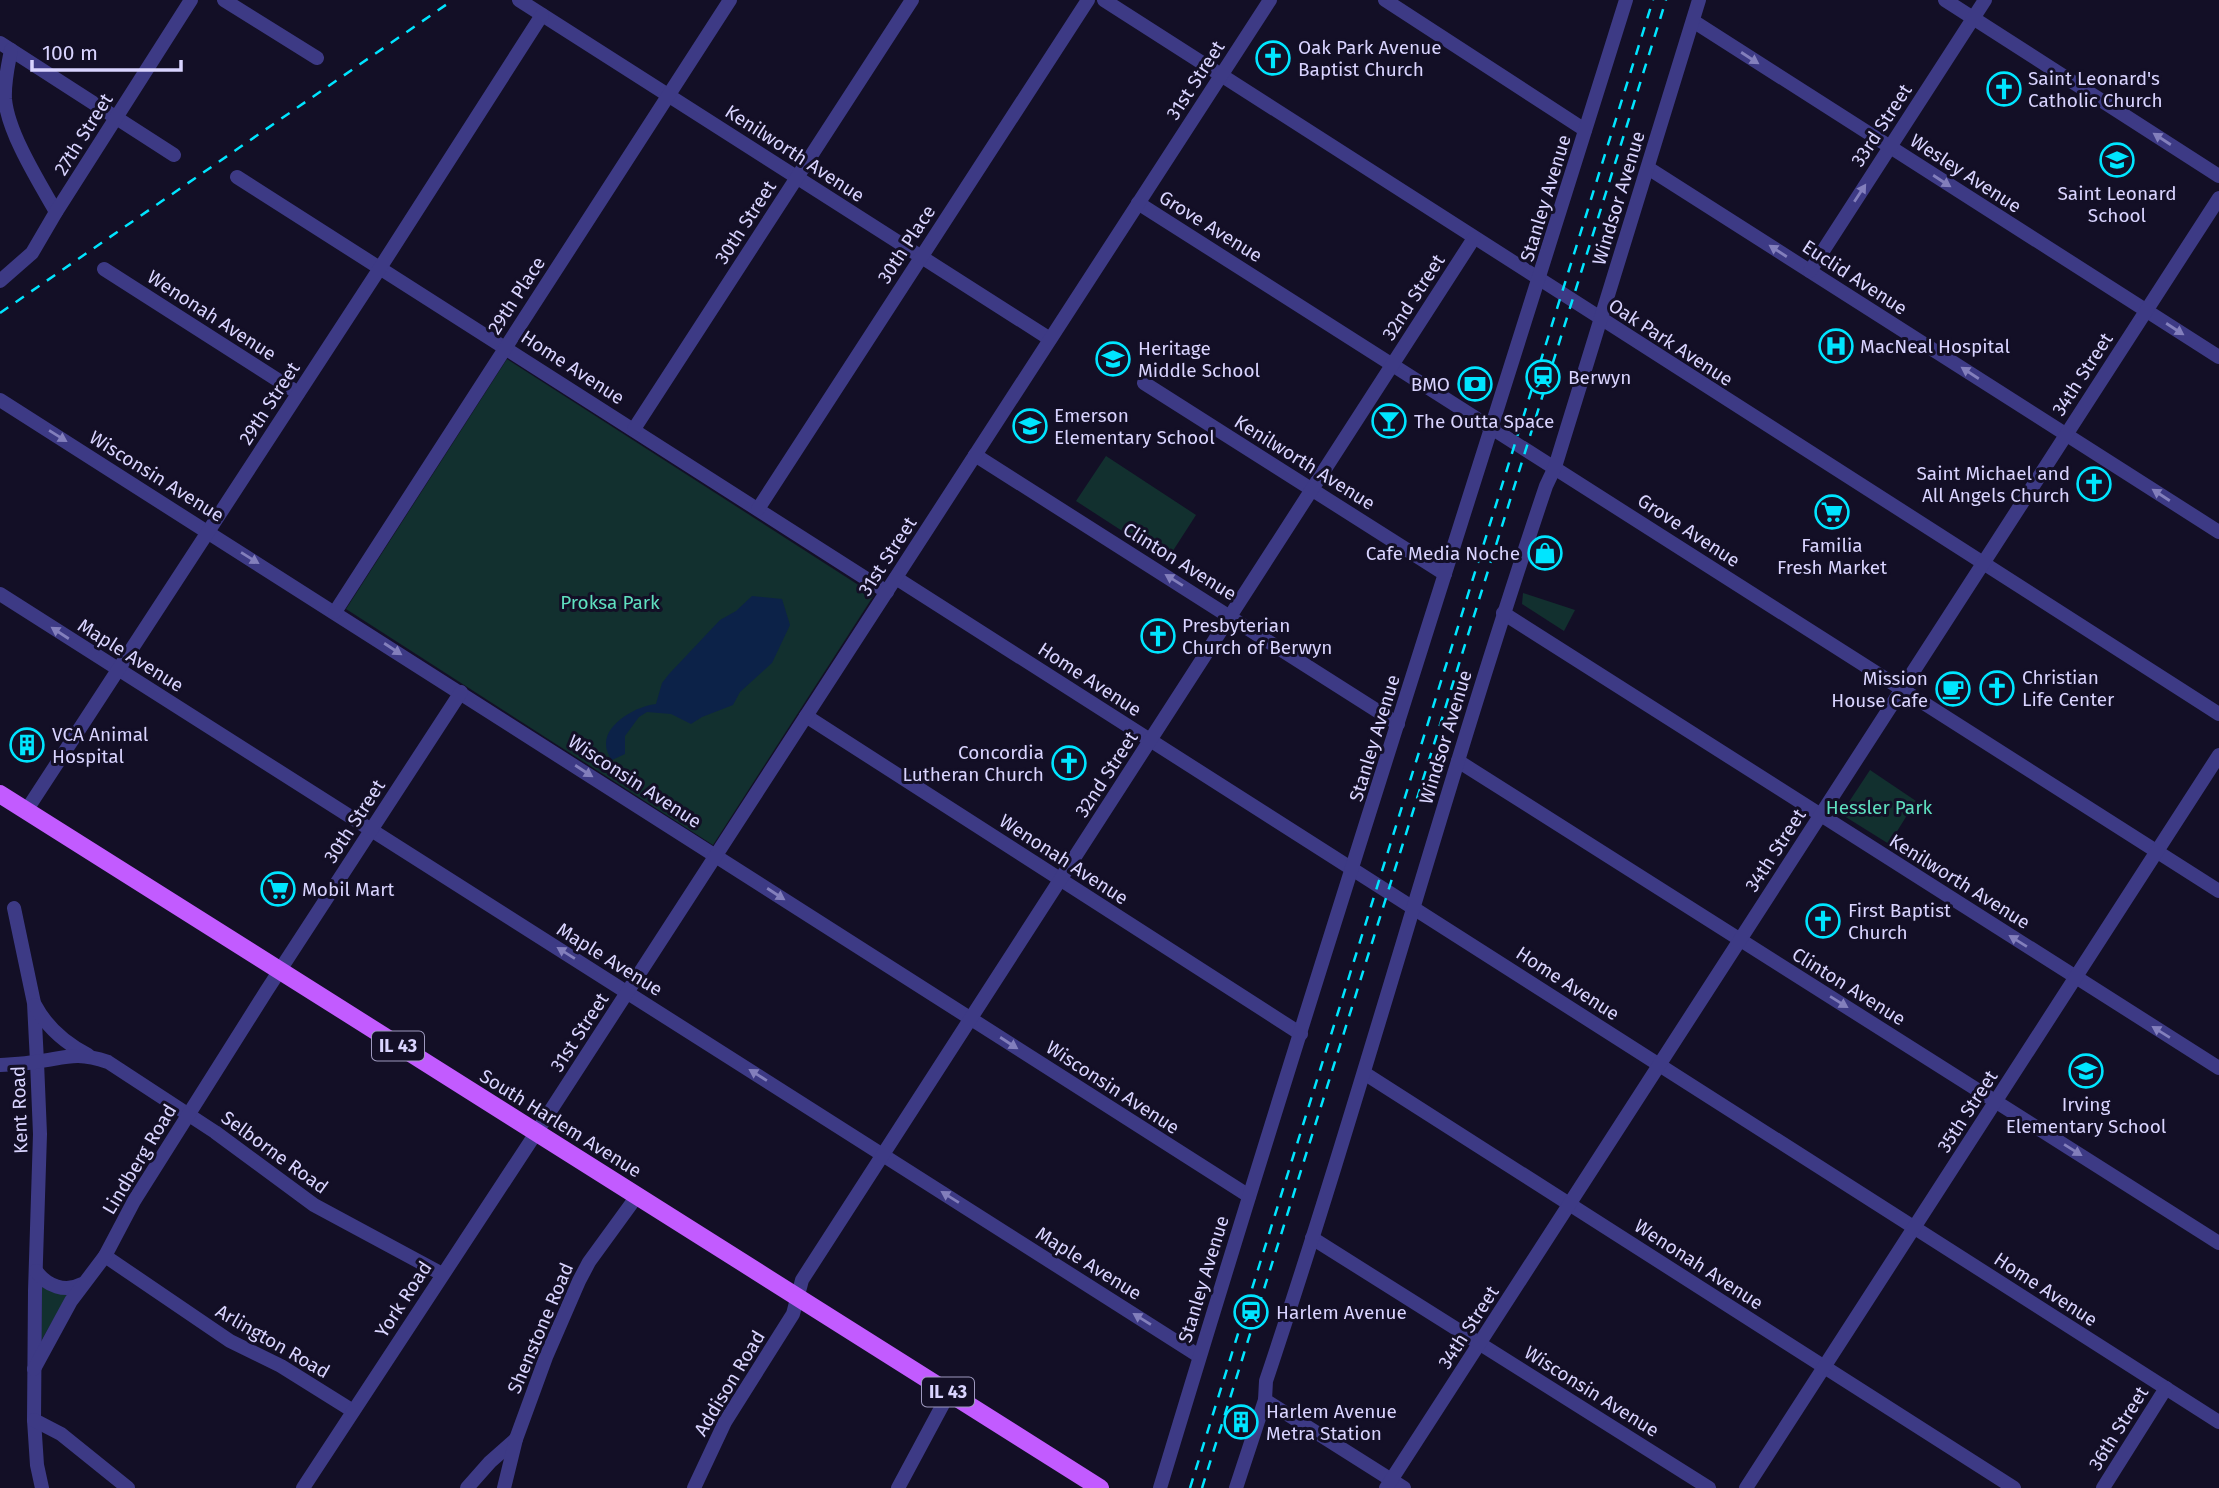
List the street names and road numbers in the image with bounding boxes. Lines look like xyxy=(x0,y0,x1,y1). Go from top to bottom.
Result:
street label: 31st Street xyxy=(1161,36,1230,124)
street label: 33rd Street xyxy=(1846,80,1917,171)
street label: 27th Street xyxy=(49,89,118,179)
street label: Kenilworth Avenue xyxy=(721,100,869,207)
street label: Windsor Avenue xyxy=(1587,128,1650,268)
street label: Wesley Avenue xyxy=(1906,129,2026,218)
street label: Stanley Avenue xyxy=(1515,132,1576,265)
street label: 30th Street xyxy=(710,176,781,268)
street label: Grove Avenue xyxy=(1155,186,1267,267)
street label: 30th Place xyxy=(873,201,940,288)
street label: Euclid Avenue xyxy=(1798,235,1911,320)
street label: 32nd Street xyxy=(1377,250,1450,345)
street label: 29th Place xyxy=(483,252,550,338)
street label: Wenonah Avenue xyxy=(143,265,280,366)
street label: Oak Park Avenue xyxy=(1604,294,1737,391)
street label: Home Avenue xyxy=(517,325,629,409)
street label: 34th Street xyxy=(2047,328,2118,420)
street label: 29th Street xyxy=(234,358,305,449)
street label: Kenilworth Avenue xyxy=(1230,410,1379,515)
street label: Wisconsin Avenue xyxy=(85,426,228,527)
street label: Grove Avenue xyxy=(1633,489,1744,572)
street label: 31st Street xyxy=(853,512,922,600)
street label: Clinton Avenue xyxy=(1119,517,1241,605)
street label: Maple Avenue xyxy=(74,614,188,697)
street label: Home Avenue xyxy=(1034,637,1146,721)
street label: Windsor Avenue xyxy=(1414,667,1477,807)
street label: Stanley Avenue xyxy=(1344,672,1405,805)
street label: 32nd Street xyxy=(1070,727,1143,822)
street label: Wisconsin Avenue xyxy=(564,730,706,833)
street label: 30th Street xyxy=(319,775,390,867)
street label: 34th Street xyxy=(1740,804,1811,896)
street label: Wenonah Avenue xyxy=(995,809,1132,910)
street label: Kenilworth Avenue xyxy=(1885,829,2034,934)
street label: Maple Avenue xyxy=(553,918,667,1001)
street label: Home Avenue xyxy=(1512,941,1624,1025)
street label: Clinton Avenue xyxy=(1788,942,1910,1030)
street label: 31st Street xyxy=(545,988,614,1076)
road number: IL 43 xyxy=(372,1031,424,1060)
street label: Wisconsin Avenue xyxy=(1042,1036,1184,1139)
street label: South Harlem Avenue xyxy=(476,1064,646,1183)
street label: Kent Road xyxy=(6,1066,33,1154)
street label: 35th Street xyxy=(1932,1066,2003,1157)
street label: Lindberg Road xyxy=(97,1100,181,1219)
street label: Selborne Road xyxy=(217,1106,333,1199)
street label: Stanley Avenue xyxy=(1173,1213,1234,1346)
street label: Wenonah Avenue xyxy=(1630,1214,1767,1315)
street label: Maple Avenue xyxy=(1032,1222,1146,1305)
street label: Home Avenue xyxy=(1990,1247,2102,1331)
street label: York Road xyxy=(370,1257,437,1342)
street label: Shenstone Road xyxy=(503,1259,578,1397)
street label: 34th Street xyxy=(1433,1281,1504,1373)
street label: Arlington Road xyxy=(212,1300,334,1383)
street label: Addison Road xyxy=(689,1326,770,1440)
street label: Wisconsin Avenue xyxy=(1520,1341,1663,1442)
road number: IL 43 xyxy=(922,1378,974,1406)
street label: 36th Street xyxy=(2084,1382,2153,1474)

